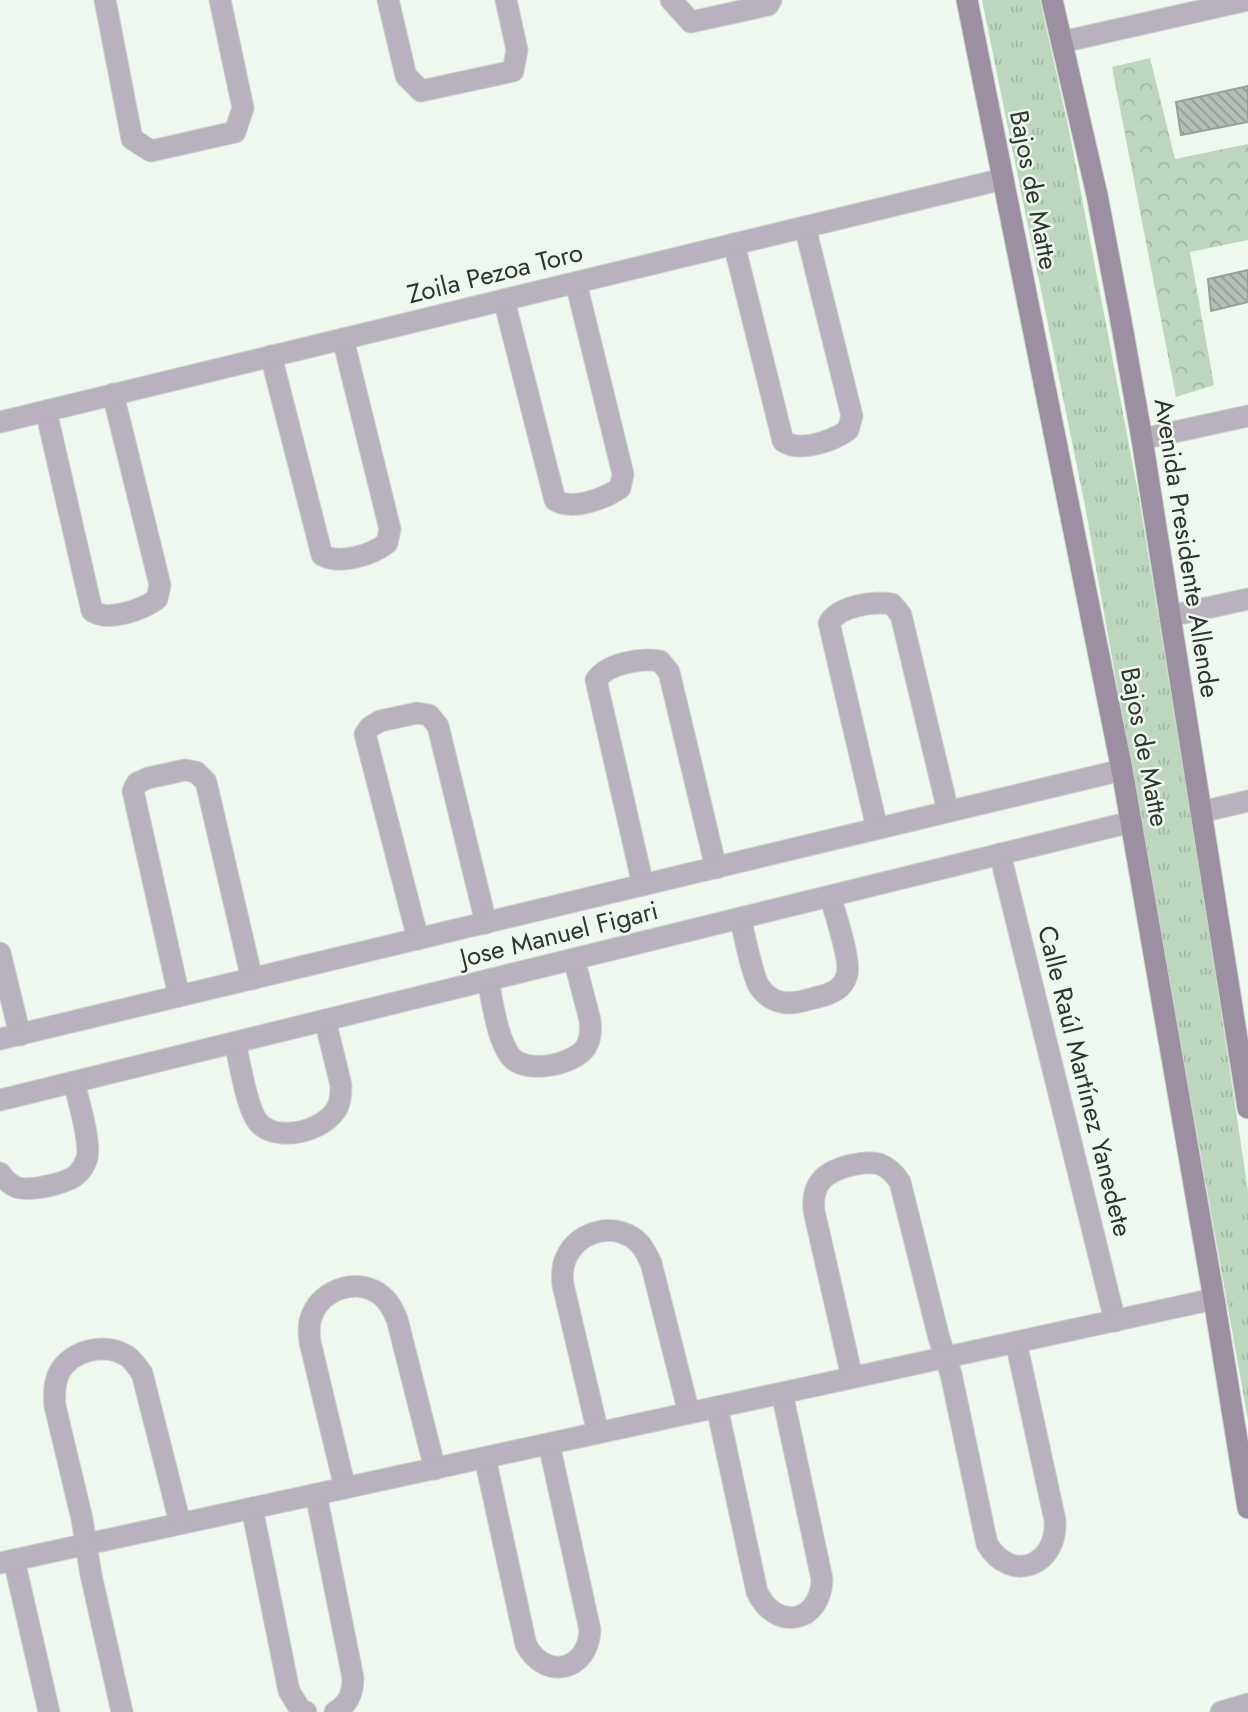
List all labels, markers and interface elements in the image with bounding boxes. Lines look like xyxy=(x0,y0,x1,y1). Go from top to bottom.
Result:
street label: Bajos de Matte xyxy=(1000,107,1068,273)
street label: Zoila Pezoa Toro xyxy=(403,233,587,313)
street label: Avenida Presidente Allende xyxy=(1145,396,1229,700)
street label: Bajos de Matte xyxy=(1111,664,1179,830)
street label: Jose Manuel Figari xyxy=(453,891,662,978)
street label: Calle Raúl Martínez Yanedete xyxy=(1028,922,1142,1240)

